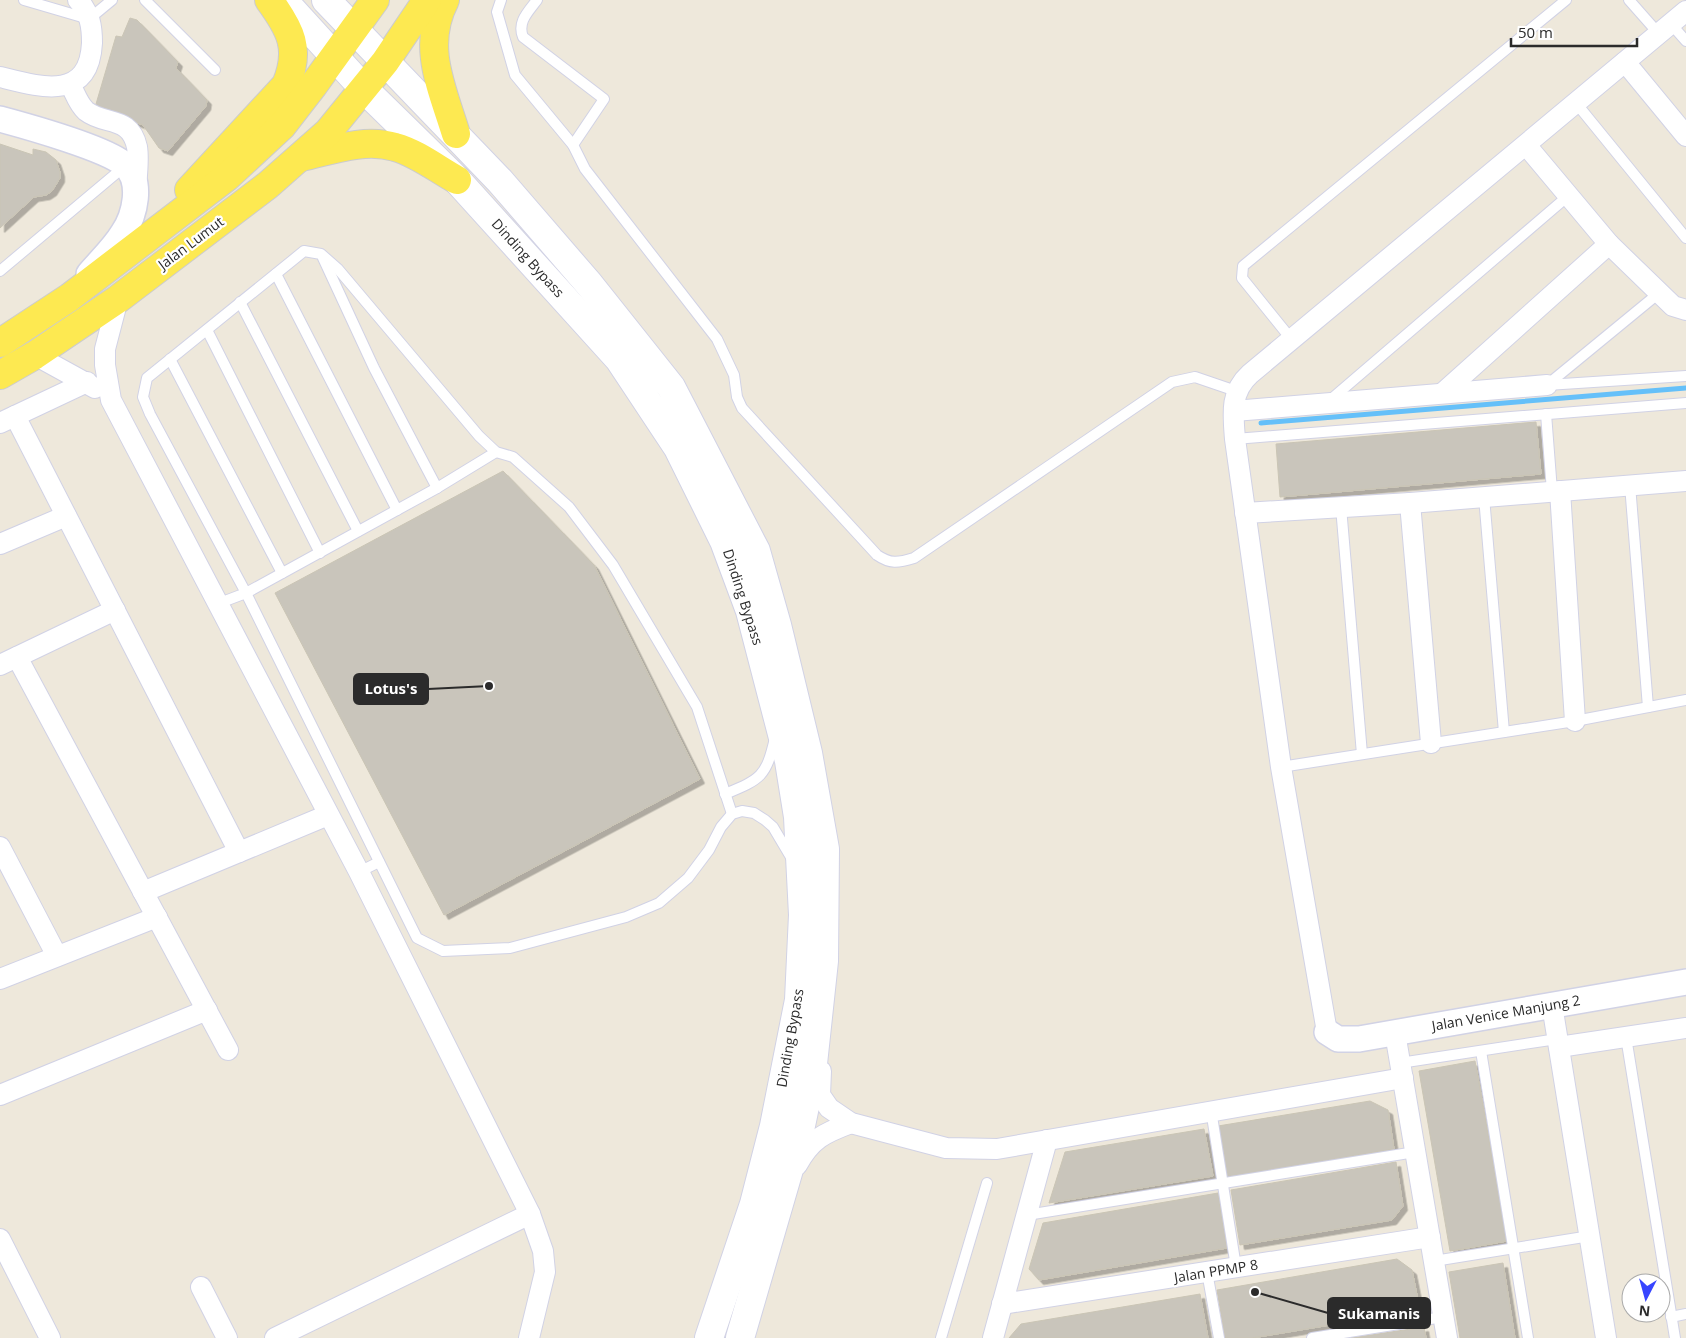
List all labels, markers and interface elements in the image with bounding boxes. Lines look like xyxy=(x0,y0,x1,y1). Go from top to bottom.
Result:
scale bar xyxy=(1511,15,1637,47)
text: 50 m xyxy=(1518,22,1553,42)
street label: Jalan Lumut xyxy=(152,212,227,275)
street label: Dinding Bypass xyxy=(488,214,569,301)
street label: Dinding Bypass xyxy=(719,546,768,648)
callout: Lotus's xyxy=(354,674,428,704)
text: Lotus's xyxy=(364,678,418,698)
street label: Dinding Bypass xyxy=(771,987,808,1089)
street label: Jalan Venice Manjung 2 xyxy=(1428,990,1582,1035)
street label: Jalan PPMP 8 xyxy=(1171,1255,1259,1287)
north arrow xyxy=(1621,1273,1671,1323)
callout: Sukamanis xyxy=(1328,1298,1430,1328)
text: N xyxy=(1638,1301,1651,1321)
text: Sukamanis xyxy=(1338,1303,1420,1323)

